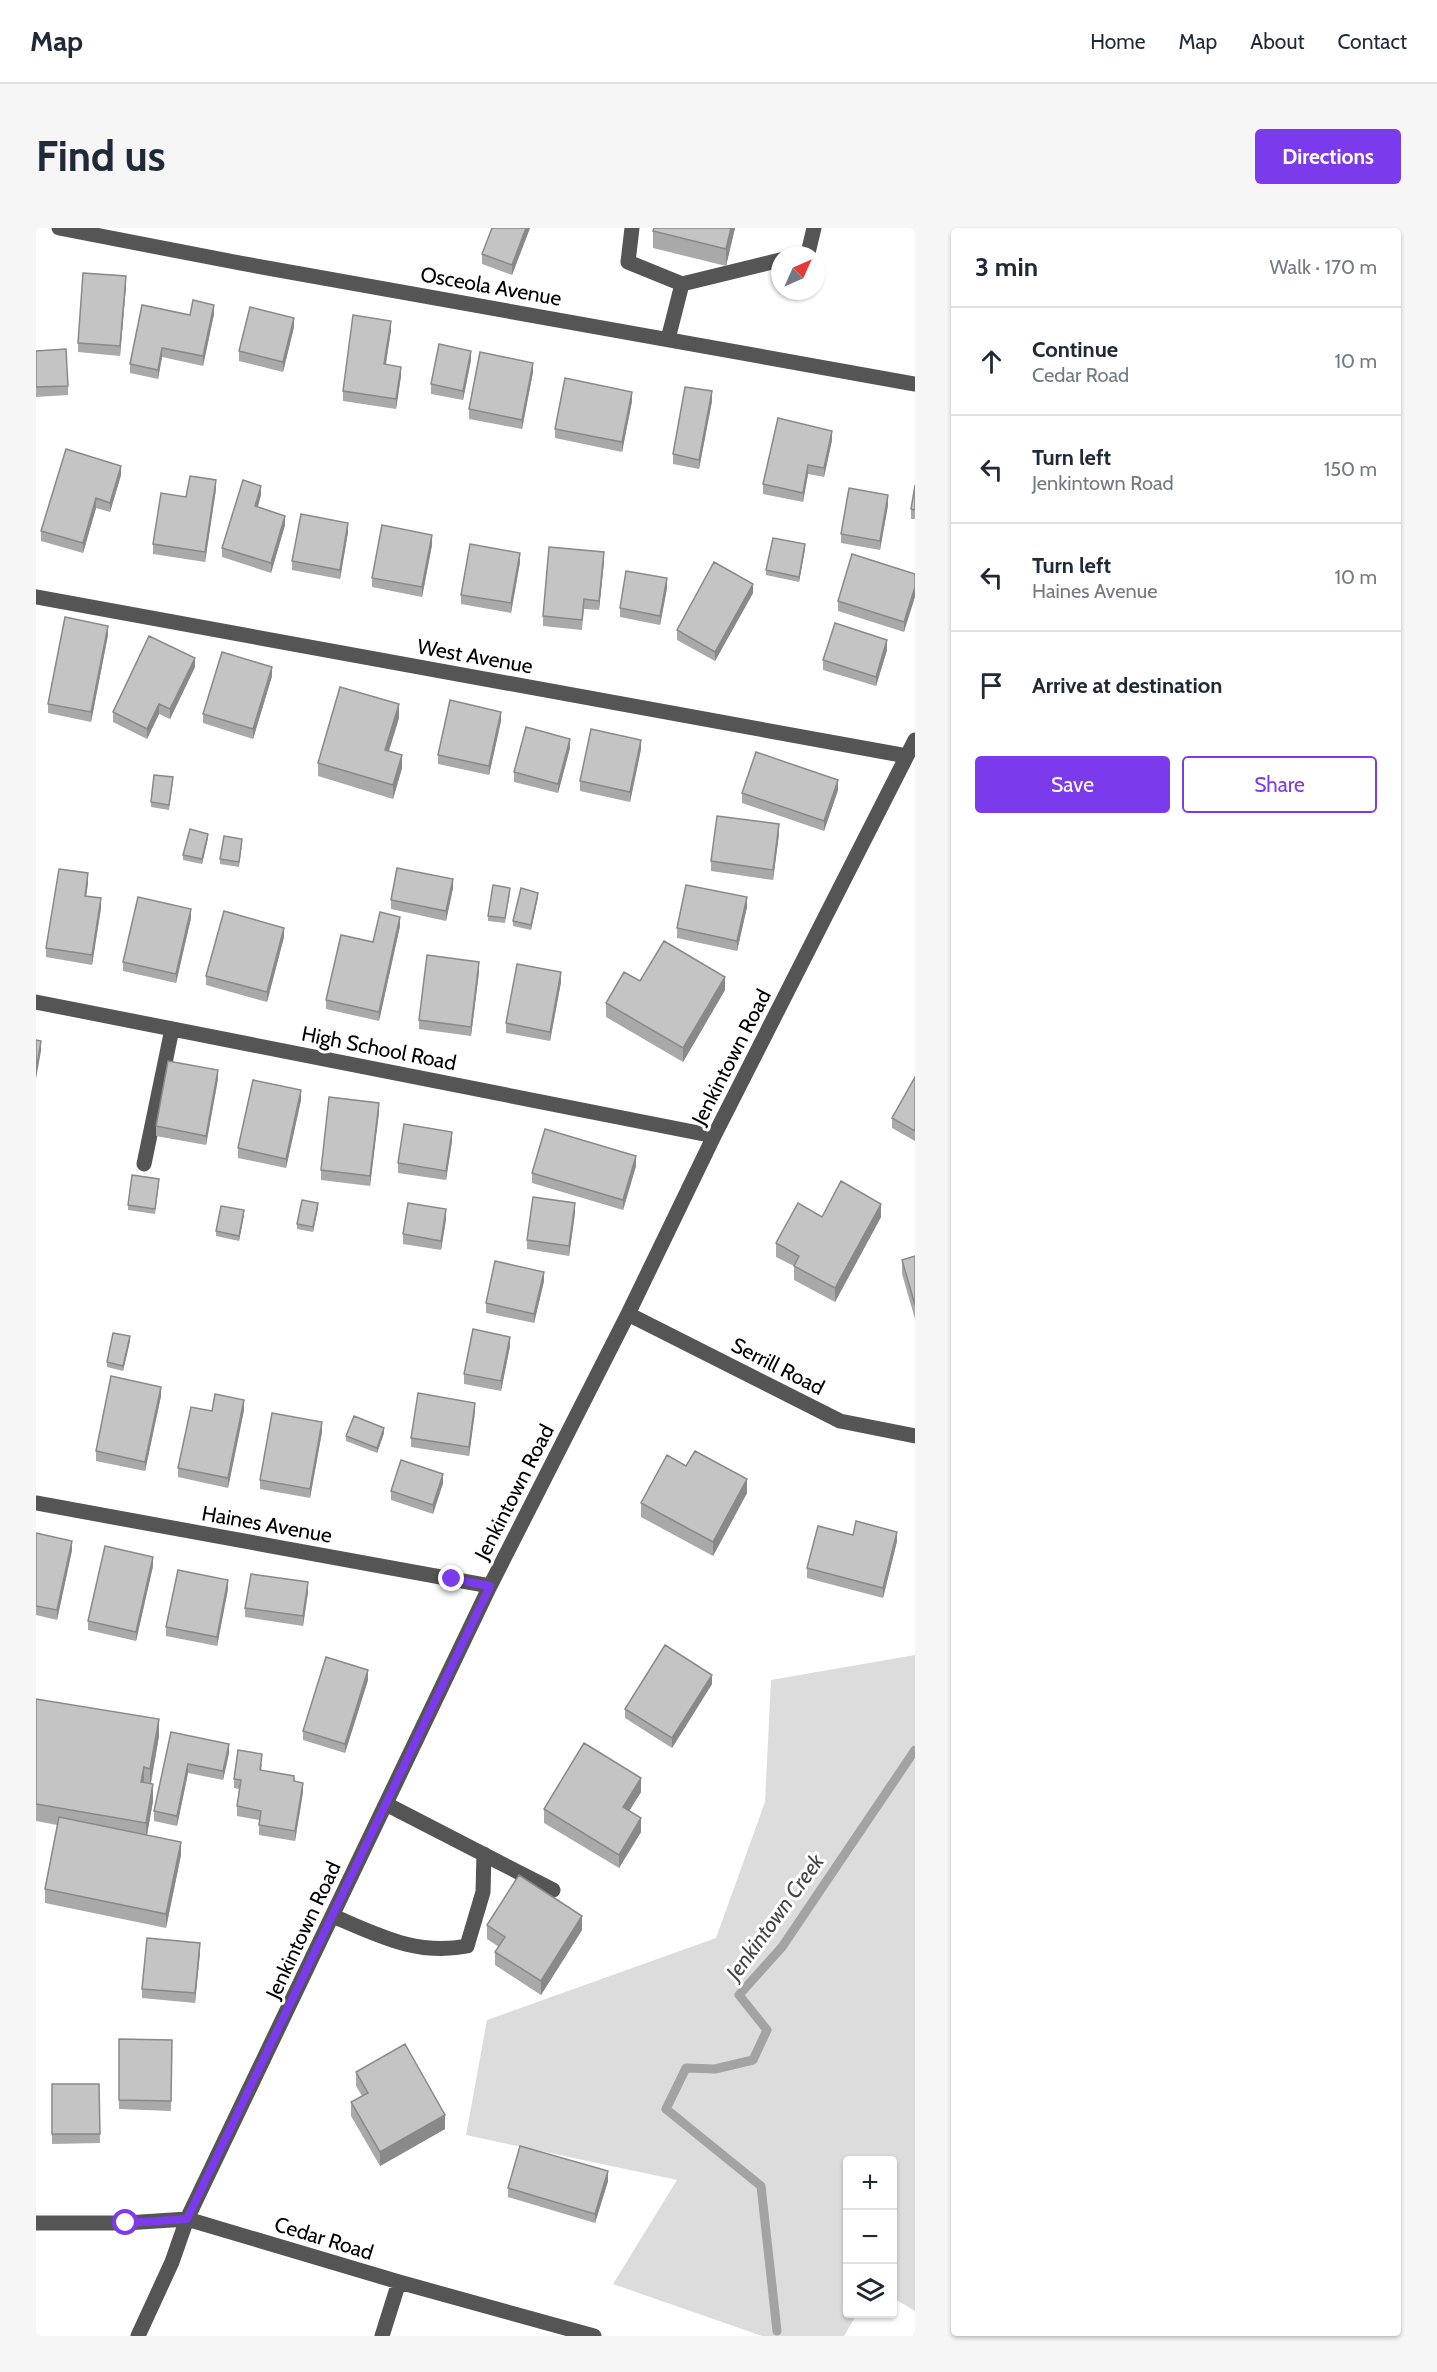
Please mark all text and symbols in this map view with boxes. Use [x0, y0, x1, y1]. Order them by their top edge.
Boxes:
text: Map [30, 24, 83, 58]
text: Home [1090, 29, 1146, 54]
text: Map [1179, 29, 1217, 54]
text: About [1250, 29, 1304, 54]
text: Contact [1337, 29, 1407, 54]
button: Directions [1255, 129, 1401, 184]
text: Find us [36, 130, 165, 182]
north arrow [771, 246, 825, 300]
text: 3 min [975, 251, 1038, 283]
text: Walk · 170 m [1269, 255, 1377, 279]
street label: Osceola Avenue [419, 261, 564, 311]
text: Continue [1032, 336, 1118, 363]
icon: ahead [975, 345, 1008, 378]
text: 10 m [1334, 349, 1377, 373]
text: Cedar Road [1032, 363, 1129, 387]
text: Turn left [1032, 444, 1111, 471]
icon: left [975, 453, 1008, 486]
text: 150 m [1324, 457, 1377, 481]
text: Jenkintown Road [1032, 471, 1174, 495]
text: Turn left [1032, 552, 1111, 579]
icon: left [975, 561, 1008, 594]
text: 10 m [1334, 565, 1377, 589]
text: Haines Avenue [1032, 579, 1157, 603]
street label: West Avenue [415, 634, 535, 679]
icon: arrive [975, 669, 1008, 702]
text: Arrive at destination [1032, 672, 1222, 699]
button: Save [975, 756, 1170, 813]
button: Share [1182, 756, 1377, 813]
street label: Jenkintown Road [686, 985, 776, 1130]
street label: High School Road [299, 1021, 459, 1075]
street label: Serrill Road [727, 1332, 829, 1400]
street label: Jenkintown Road [469, 1420, 559, 1565]
street label: Haines Avenue [200, 1500, 334, 1548]
route end [438, 1565, 464, 1591]
water label: Jenkintown Creek [719, 1848, 830, 1987]
street label: Jenkintown Road [260, 1857, 346, 2004]
map controls [843, 2156, 897, 2318]
button: + [843, 2156, 897, 2210]
route start [112, 2209, 138, 2235]
button: − [843, 2210, 897, 2264]
street label: Cedar Road [272, 2211, 376, 2265]
button: layers [843, 2264, 897, 2318]

